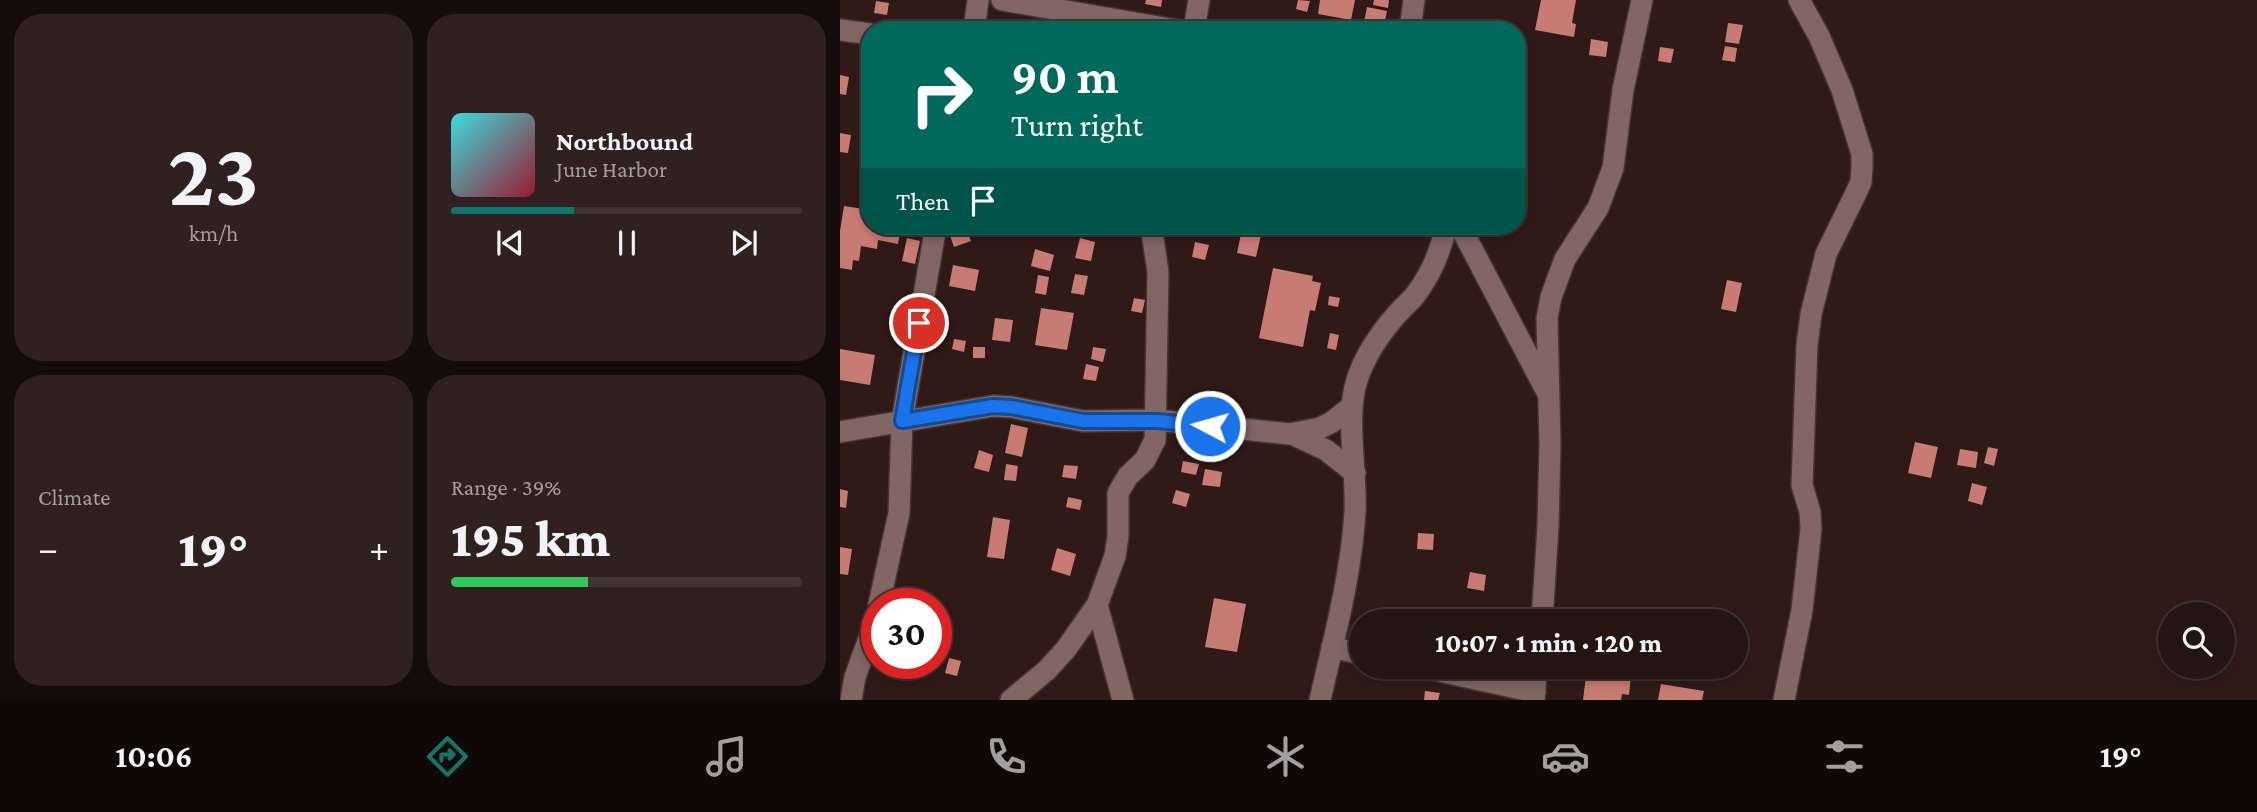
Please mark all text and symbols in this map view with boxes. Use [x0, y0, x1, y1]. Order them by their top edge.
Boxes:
icon: right [896, 49, 987, 140]
text: 90 m [1011, 49, 1118, 104]
text: Turn right [1011, 107, 1143, 143]
text: 23 [168, 123, 259, 225]
text: Northbound [556, 127, 693, 156]
text: June Harbor [556, 156, 667, 182]
icon: arrive [964, 182, 1002, 220]
text: Then [896, 187, 950, 216]
text: km/h [189, 220, 238, 246]
icon: previous [491, 224, 529, 262]
icon: pause [608, 224, 646, 262]
icon: next [725, 224, 763, 262]
pin [889, 293, 949, 353]
icon: arrive [900, 304, 938, 342]
position arrow [1173, 389, 1247, 463]
text: Range · 39% [451, 474, 561, 500]
text: Climate [38, 484, 110, 510]
text: 195 km [451, 509, 610, 567]
text: 19° [178, 519, 249, 577]
text: − [38, 527, 58, 569]
text: + [369, 527, 389, 569]
speed limit sign: 30 [861, 588, 952, 679]
map controls [2158, 602, 2235, 679]
button: search [2158, 602, 2235, 679]
text: 10:07 · 1 min · 120 m [1435, 629, 1662, 658]
icon: directions [423, 732, 472, 781]
icon: music [702, 732, 751, 781]
icon: phone [982, 732, 1031, 781]
icon: climate [1261, 732, 1310, 781]
icon: car [1541, 732, 1590, 781]
icon: filters [1820, 732, 1869, 781]
text: 10:06 [115, 738, 192, 774]
text: 19° [2100, 738, 2142, 774]

